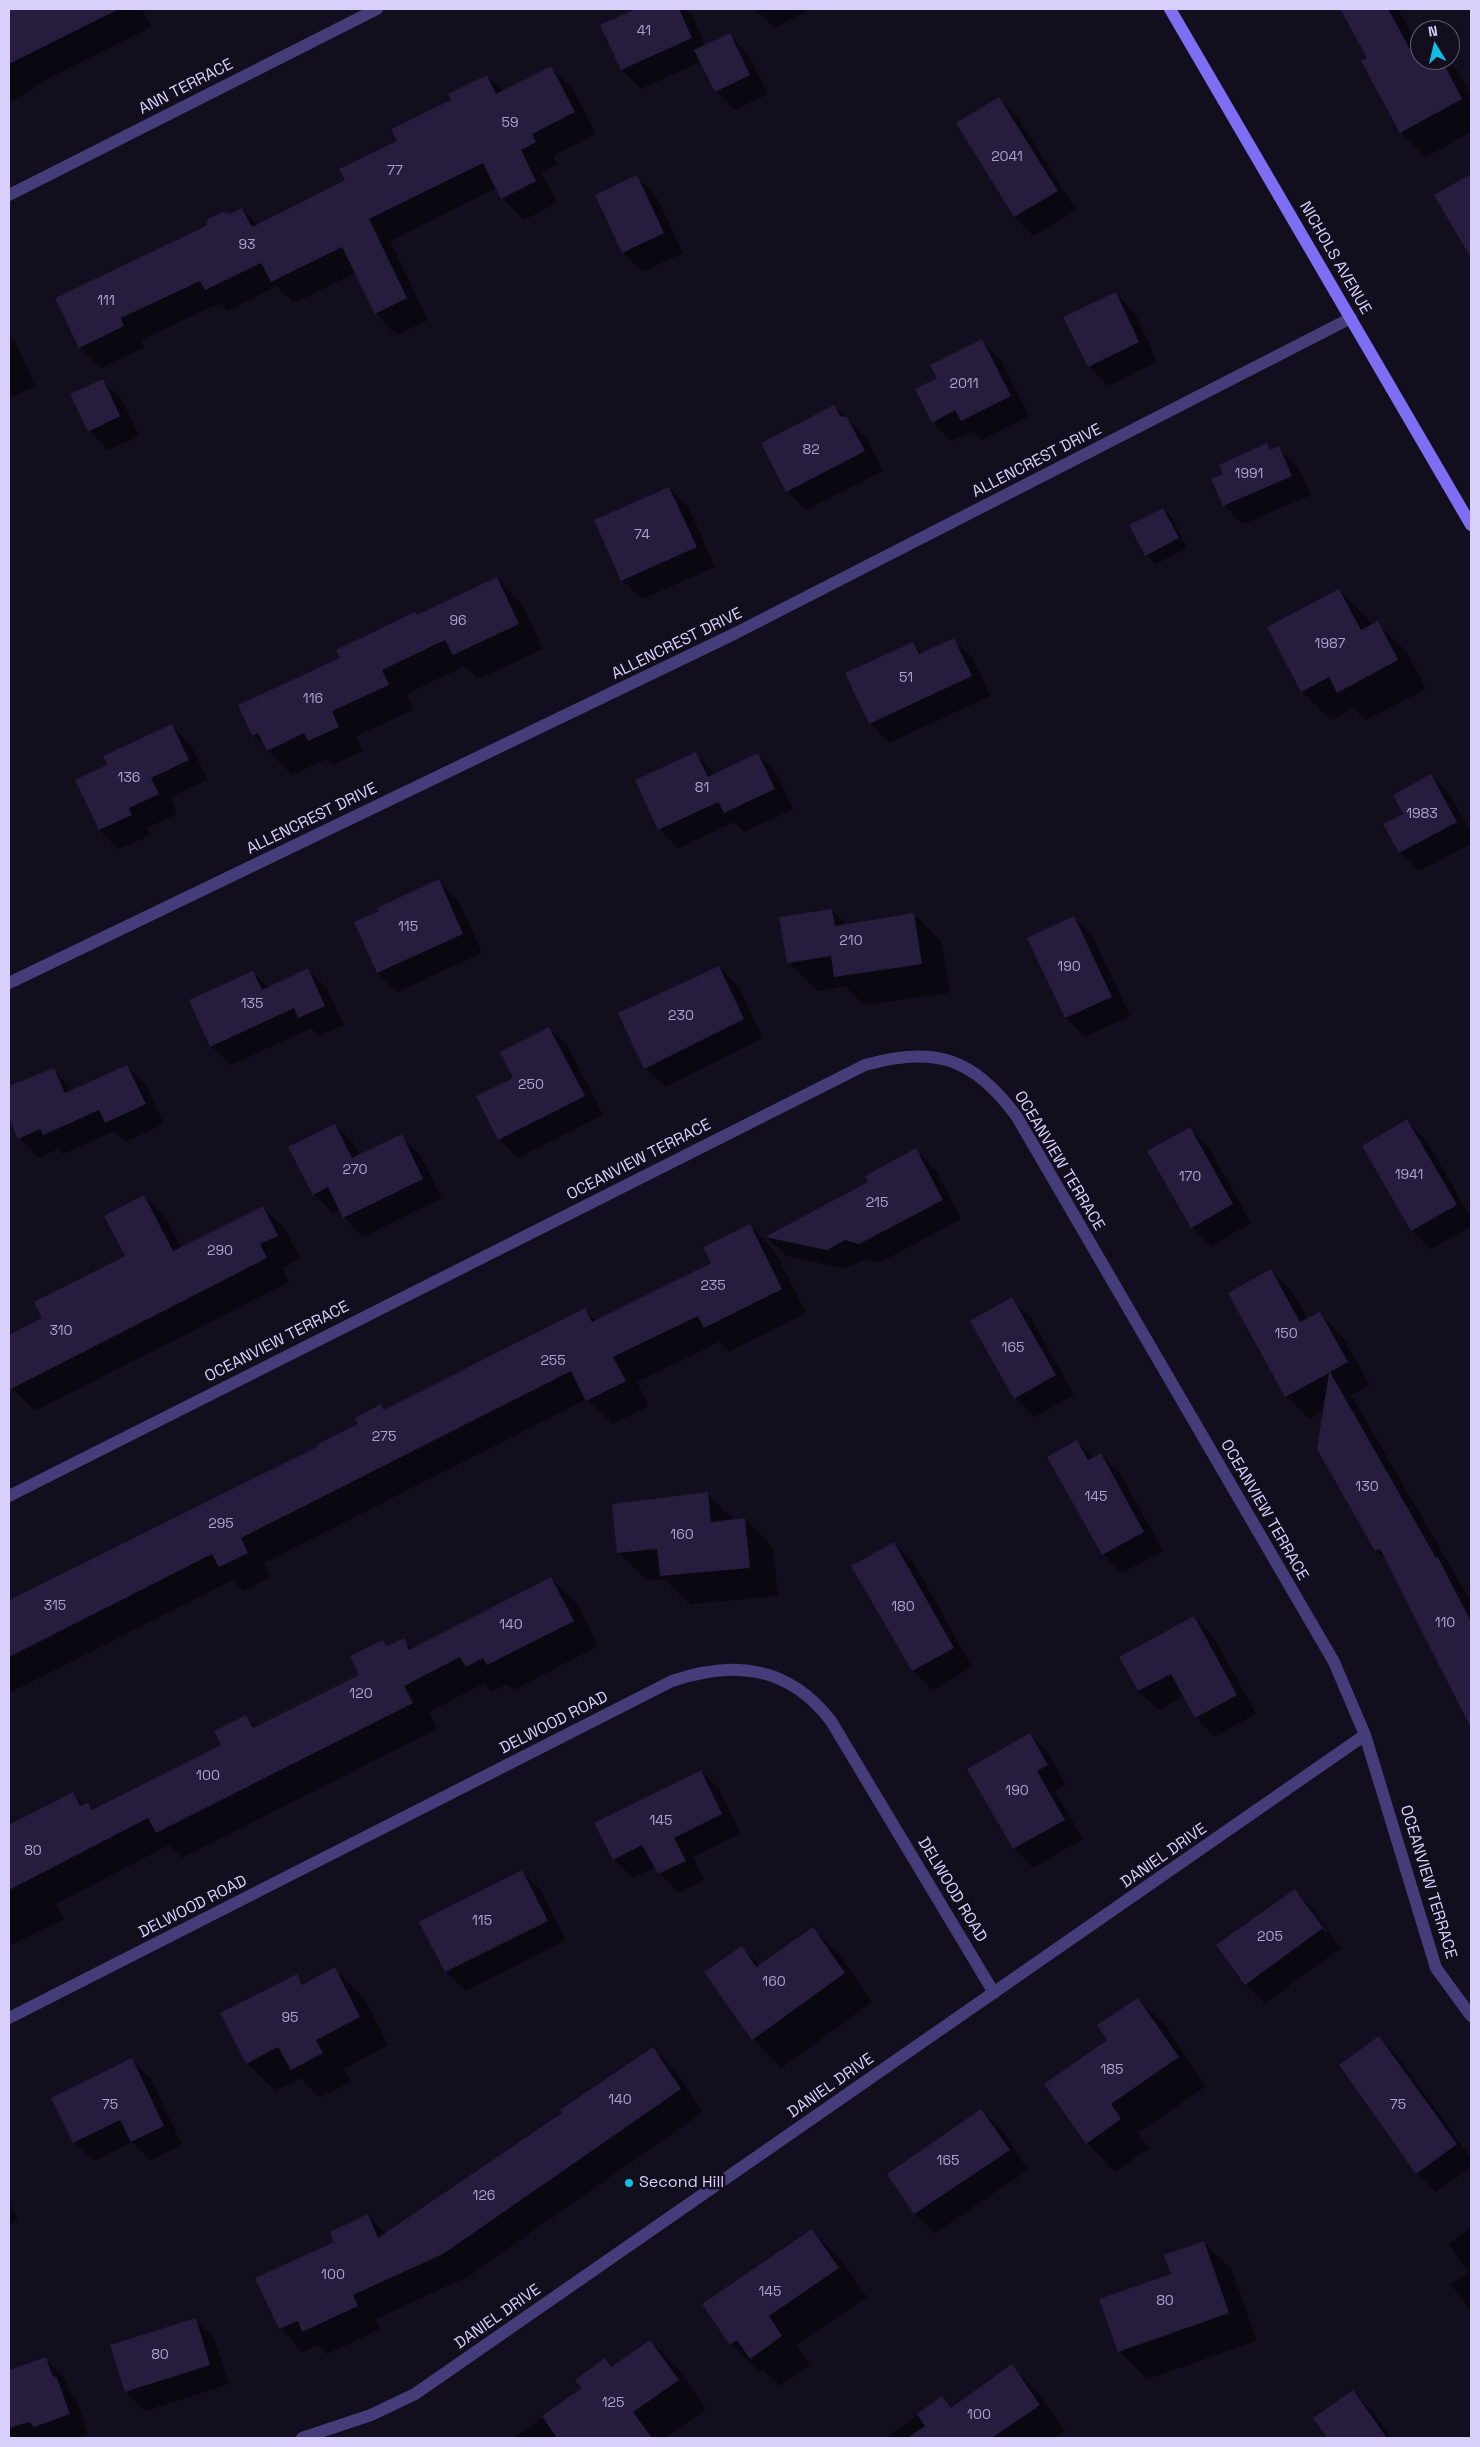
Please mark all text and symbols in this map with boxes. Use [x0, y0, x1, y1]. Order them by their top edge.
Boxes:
north arrow [1410, 20, 1460, 70]
text: N [1427, 22, 1439, 41]
house number: 41 [637, 23, 651, 39]
street label: ANN TERRACE [136, 55, 236, 119]
house number: 59 [502, 115, 518, 131]
house number: 2041 [991, 149, 1023, 165]
house number: 77 [387, 163, 403, 179]
street label: NICHOLS AVENUE [1295, 198, 1375, 318]
house number: 93 [238, 237, 256, 253]
house number: 111 [97, 293, 115, 309]
house number: 2011 [949, 376, 979, 392]
street label: ALLENCREST DRIVE [969, 420, 1105, 502]
house number: 82 [802, 442, 820, 458]
house number: 1991 [1235, 466, 1263, 482]
house number: 74 [634, 527, 650, 543]
street label: ALLENCREST DRIVE [609, 604, 745, 684]
house number: 96 [449, 613, 467, 629]
house number: 1987 [1315, 636, 1345, 652]
house number: 51 [899, 670, 913, 686]
house number: 116 [303, 691, 323, 707]
house number: 136 [118, 770, 140, 786]
street label: ALLENCREST DRIVE [244, 779, 380, 859]
house number: 81 [695, 780, 709, 796]
house number: 1983 [1406, 806, 1438, 822]
house number: 115 [398, 919, 418, 935]
house number: 210 [839, 933, 863, 949]
house number: 190 [1057, 959, 1081, 975]
house number: 135 [241, 996, 263, 1012]
house number: 230 [668, 1008, 694, 1024]
house number: 250 [518, 1077, 544, 1093]
street label: OCEANVIEW TERRACE [1010, 1088, 1108, 1234]
street label: OCEANVIEW TERRACE [564, 1115, 714, 1205]
house number: 270 [342, 1162, 368, 1178]
house number: 1941 [1395, 1167, 1423, 1183]
house number: 170 [1179, 1169, 1201, 1185]
house number: 215 [866, 1195, 888, 1211]
house number: 290 [207, 1243, 233, 1259]
house number: 235 [700, 1278, 726, 1294]
street label: OCEANVIEW TERRACE [202, 1297, 352, 1387]
house number: 310 [49, 1323, 73, 1339]
house number: 150 [1274, 1326, 1298, 1342]
house number: 165 [1002, 1340, 1024, 1356]
house number: 255 [540, 1353, 566, 1369]
house number: 275 [372, 1429, 396, 1445]
street label: OCEANVIEW TERRACE [1216, 1436, 1312, 1584]
house number: 130 [1355, 1479, 1379, 1495]
house number: 145 [1085, 1489, 1107, 1505]
house number: 295 [208, 1516, 234, 1532]
house number: 160 [670, 1527, 694, 1543]
house number: 315 [44, 1598, 66, 1614]
house number: 180 [891, 1599, 915, 1615]
house number: 110 [1435, 1615, 1455, 1631]
house number: 140 [499, 1617, 523, 1633]
house number: 120 [349, 1686, 373, 1702]
street label: DELWOOD ROAD [497, 1688, 611, 1758]
house number: 100 [196, 1768, 220, 1784]
house number: 190 [1005, 1783, 1029, 1799]
street label: OCEANVIEW TERRACE [1396, 1803, 1460, 1961]
house number: 145 [650, 1813, 672, 1829]
street label: DANIEL DRIVE [1117, 1819, 1211, 1893]
street label: DELWOOD ROAD [913, 1834, 991, 1946]
house number: 80 [24, 1843, 42, 1859]
street label: DELWOOD ROAD [136, 1872, 250, 1942]
house number: 115 [472, 1913, 492, 1929]
house number: 205 [1257, 1929, 1283, 1945]
house number: 160 [762, 1974, 786, 1990]
house number: 95 [282, 2010, 298, 2026]
street label: DANIEL DRIVE [784, 2049, 878, 2123]
house number: 185 [1101, 2062, 1123, 2078]
house number: 140 [608, 2092, 632, 2108]
house number: 75 [102, 2097, 118, 2113]
house number: 75 [1390, 2097, 1406, 2113]
house number: 165 [937, 2153, 959, 2169]
place label: Second Hill [639, 2173, 724, 2193]
marker: Second Hill [623, 2177, 635, 2189]
house number: 126 [473, 2188, 495, 2204]
house number: 100 [321, 2267, 345, 2283]
street label: DANIEL DRIVE [451, 2280, 545, 2354]
house number: 145 [759, 2284, 781, 2300]
house number: 80 [1156, 2293, 1174, 2309]
house number: 80 [151, 2347, 169, 2363]
house number: 125 [602, 2395, 624, 2411]
house number: 100 [967, 2407, 991, 2423]

